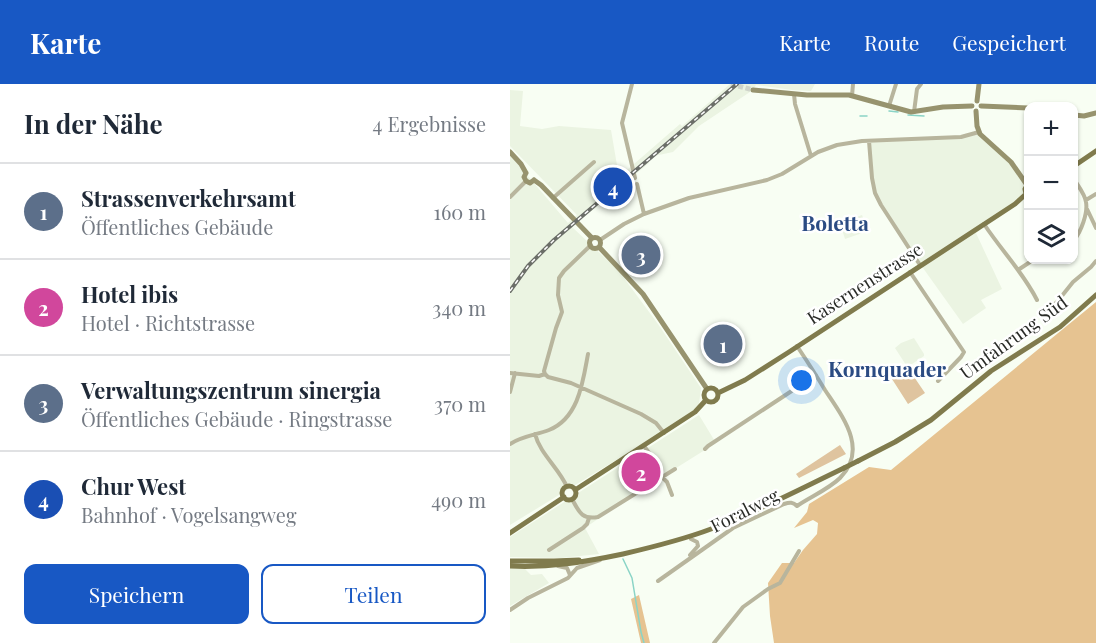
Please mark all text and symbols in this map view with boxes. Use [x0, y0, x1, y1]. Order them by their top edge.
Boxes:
text: Karte [30, 24, 101, 61]
text: Karte [779, 28, 831, 56]
text: Route [864, 28, 919, 56]
text: Gespeichert [952, 28, 1066, 56]
map controls [1024, 102, 1078, 264]
button: + [1024, 102, 1078, 156]
text: In der Nähe [24, 106, 163, 141]
text: 4 Ergebnisse [373, 110, 486, 137]
button: − [1024, 156, 1078, 210]
pin: 4 [594, 164, 632, 210]
text: Strassenverkehrsamt [81, 183, 296, 213]
text: 1 [40, 198, 47, 225]
text: 160 m [434, 198, 486, 225]
district label: Boletta [801, 208, 869, 236]
button: layers [1024, 210, 1078, 264]
text: Öffentliches Gebäude [81, 213, 273, 240]
pin: 3 [622, 232, 660, 278]
street label: Kasernenstrasse [802, 237, 927, 329]
text: Hotel ibis [81, 279, 178, 309]
street label: Umfahrung Süd [955, 290, 1072, 384]
text: 2 [38, 294, 49, 321]
text: 340 m [432, 294, 486, 321]
text: Hotel · Richtstrasse [81, 309, 255, 336]
pin: 1 [704, 322, 742, 366]
district label: Kornquader [828, 354, 946, 382]
your location [787, 366, 816, 395]
text: Verwaltungszentrum sinergia [81, 375, 381, 405]
text: 3 [39, 390, 48, 417]
text: 370 m [434, 390, 486, 417]
text: Öffentliches Gebäude · Ringstrasse [81, 405, 392, 432]
pin: 2 [622, 450, 660, 494]
text: Chur West [81, 471, 186, 501]
street label: Foralweg [706, 482, 783, 538]
text: 4 [38, 486, 49, 513]
text: 490 m [431, 486, 486, 513]
text: Bahnhof · Vogelsangweg [81, 501, 297, 528]
button: Speichern [24, 564, 249, 624]
button: Teilen [261, 564, 486, 624]

